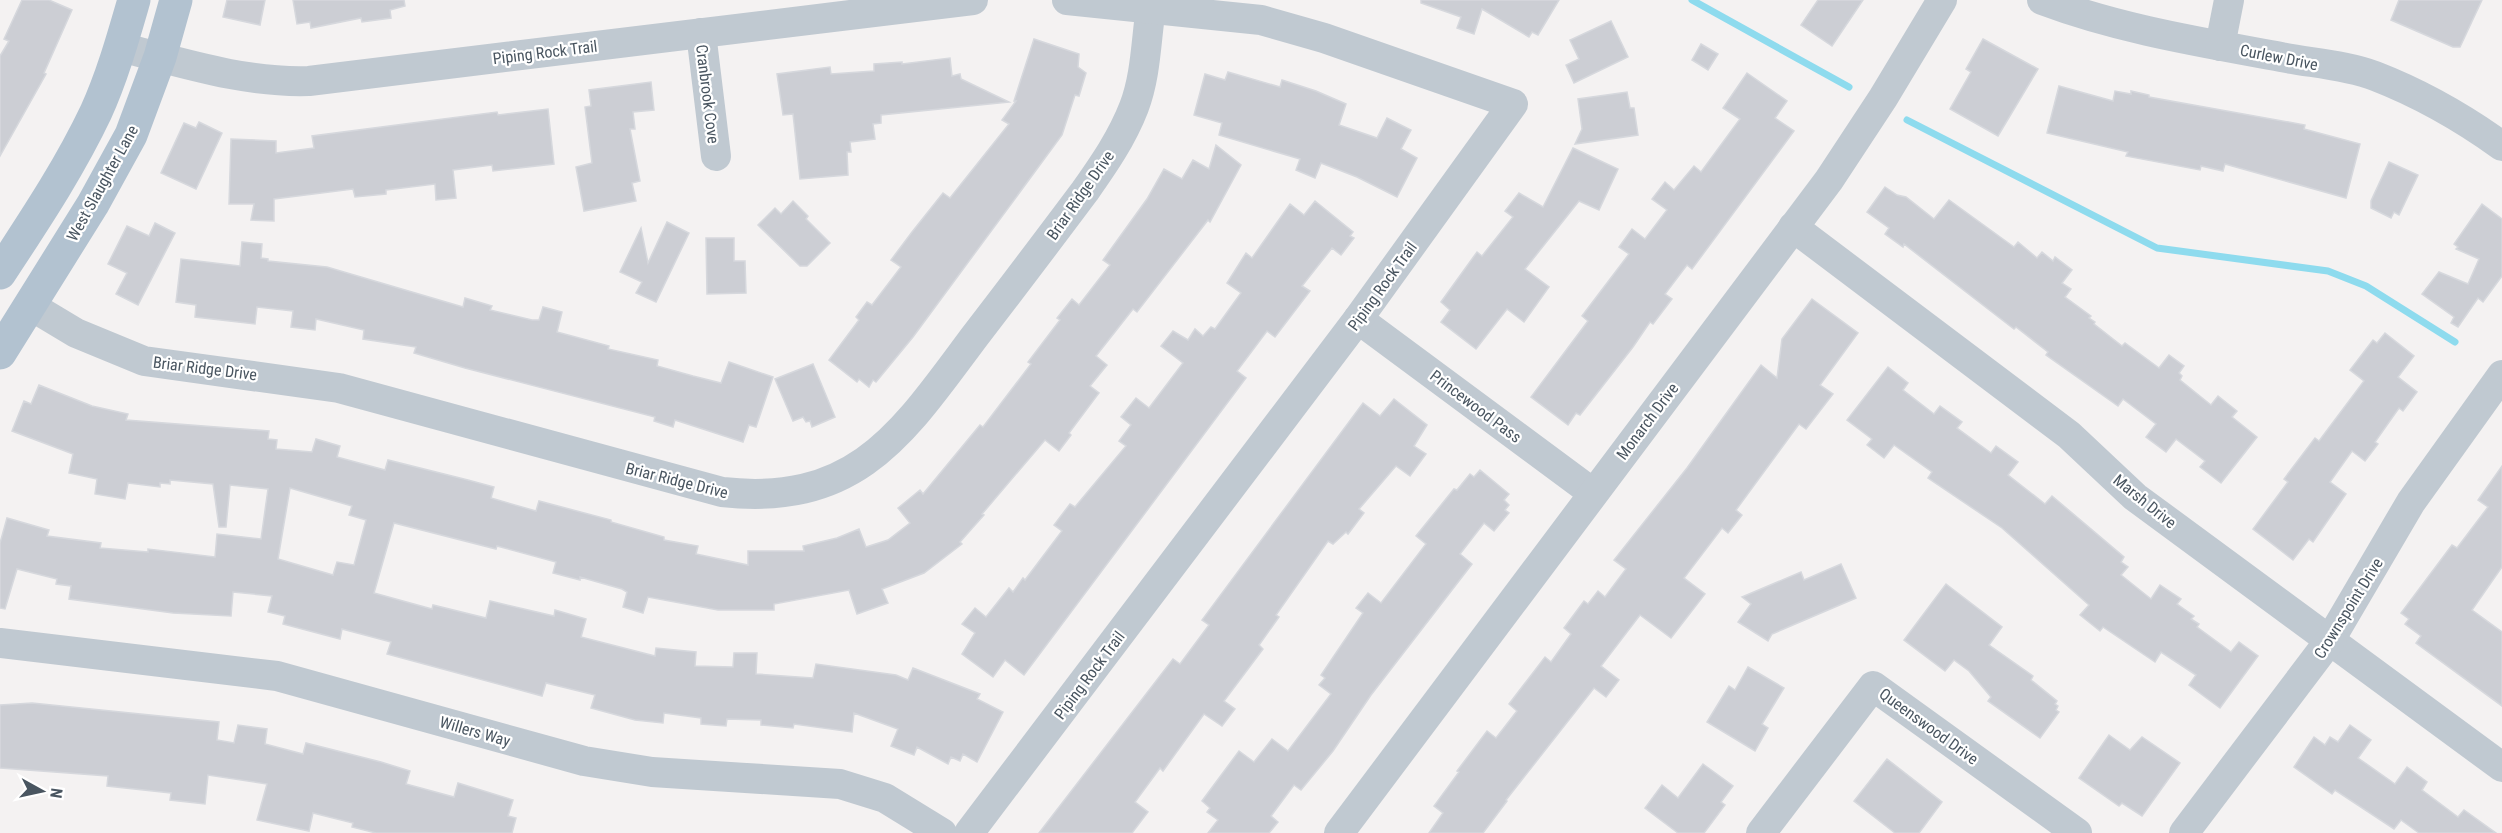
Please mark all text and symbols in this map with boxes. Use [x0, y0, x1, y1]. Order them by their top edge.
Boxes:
street label: Piping Rock Trail [492, 37, 598, 68]
street label: Curlew Drive [2238, 41, 2319, 74]
street label: Cranbrook Cove [692, 43, 723, 145]
street label: West Slaughter Lane [63, 122, 142, 244]
street label: Briar Ridge Drive [1043, 147, 1118, 244]
street label: Piping Rock Trail [1344, 238, 1421, 334]
street label: Briar Ridge Drive [152, 353, 258, 384]
street label: Princewood Pass [1426, 366, 1525, 447]
street label: Monarch Drive [1612, 379, 1682, 463]
street label: Briar Ridge Drive [624, 459, 730, 502]
street label: Marsh Drive [2109, 470, 2180, 532]
street label: Crownspoint Drive [2310, 554, 2387, 662]
street label: Piping Rock Trail [1050, 628, 1129, 723]
street label: Queenswood Drive [1876, 684, 1982, 769]
street label: Willers Way [437, 712, 513, 751]
north arrow [12, 761, 72, 821]
text: N [46, 787, 66, 799]

